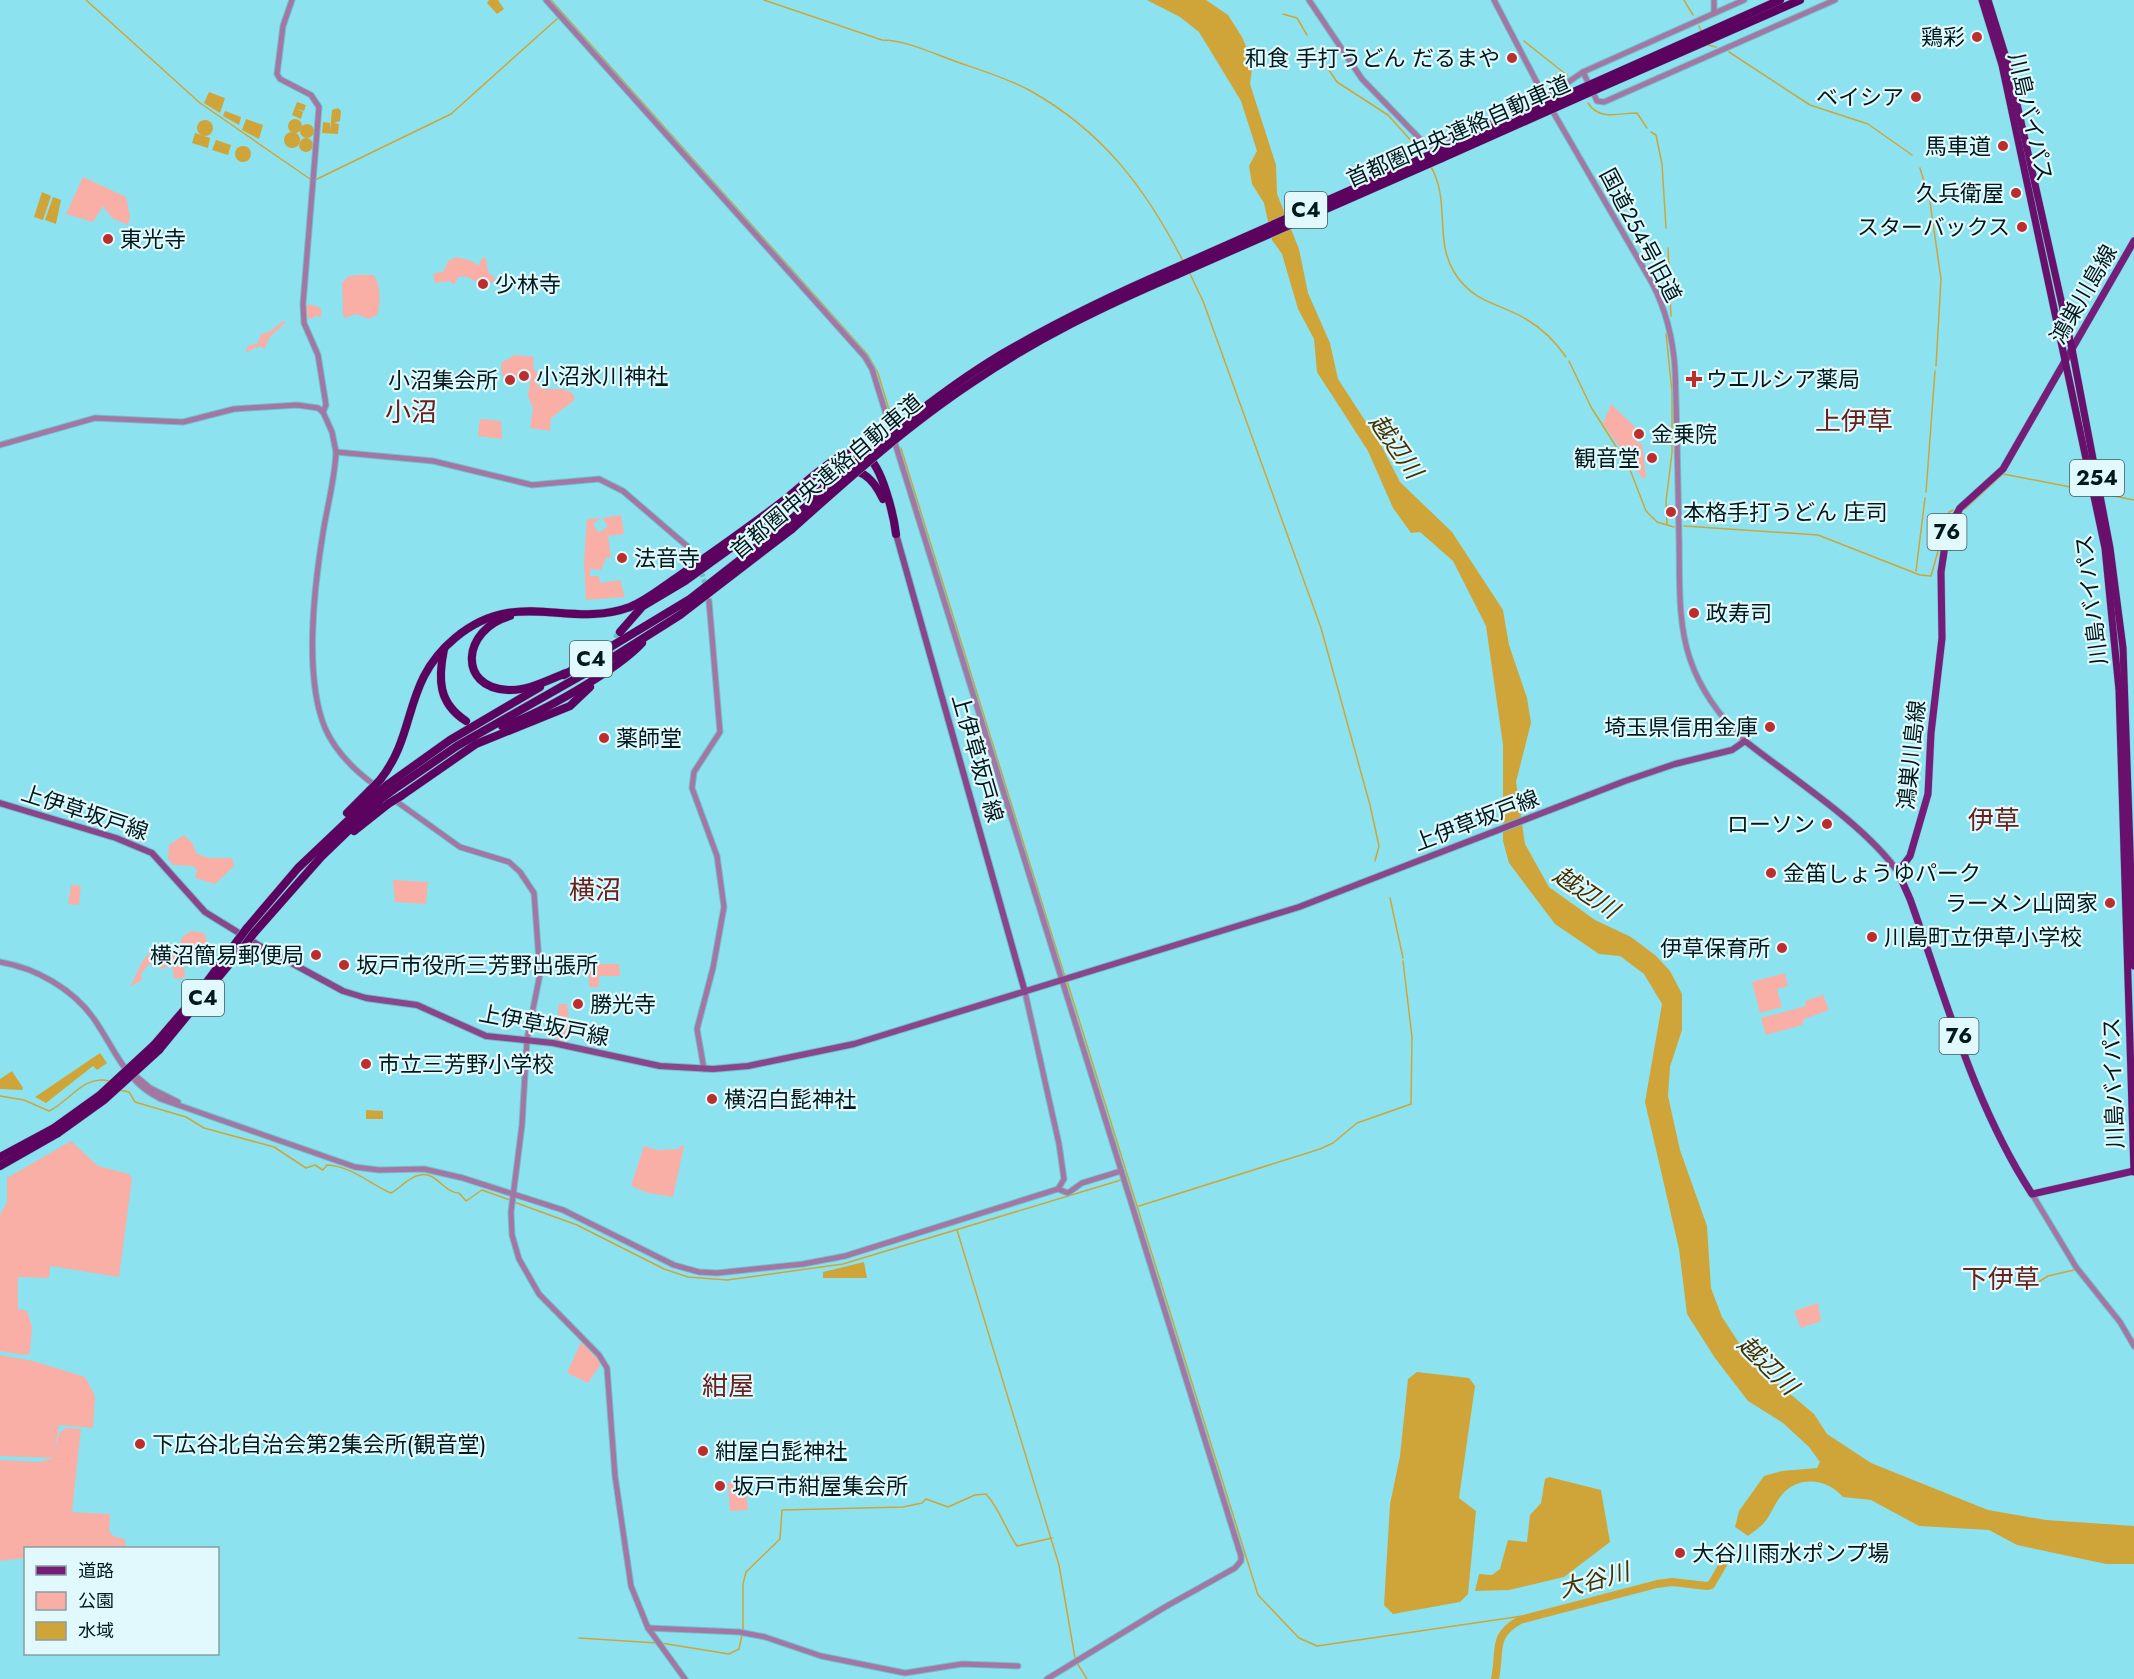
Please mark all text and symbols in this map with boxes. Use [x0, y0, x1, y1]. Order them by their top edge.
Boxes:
place label: 鶏彩 [1921, 21, 1965, 53]
marker: 鶏彩 [1970, 30, 1984, 44]
place label: 和食 手打うどん だるまや [1245, 42, 1500, 74]
street label: 川島バイパス [2001, 49, 2061, 185]
marker: 和食 手打うどん だるまや [1505, 51, 1519, 65]
street label: 首都圏中央連絡自動車道 [1341, 67, 1575, 195]
place label: ベイシア [1816, 81, 1904, 113]
marker: ベイシア [1909, 90, 1923, 104]
place label: 馬車道 [1925, 130, 1991, 162]
marker: 馬車道 [1996, 139, 2010, 153]
street label: 国道254号旧道 [1592, 162, 1690, 308]
place label: 久兵衛屋 [1916, 177, 2004, 209]
marker: 久兵衛屋 [2009, 186, 2023, 200]
road number: C4 [1285, 192, 1327, 228]
place label: スターバックス [1857, 211, 2010, 243]
marker: スターバックス [2015, 220, 2029, 234]
place label: 東光寺 [120, 223, 186, 255]
marker: 東光寺 [101, 232, 115, 246]
street label: 鴻巣川島線 [2042, 238, 2124, 350]
place label: 少林寺 [495, 268, 561, 300]
marker: 少林寺 [476, 277, 490, 291]
place label: 小沼氷川神社 [536, 360, 668, 392]
place label: ウエルシア薬局 [1706, 363, 1860, 395]
place label: 小沼集会所 [388, 364, 498, 396]
marker: 小沼氷川神社 [517, 369, 531, 383]
marker: ウエルシア薬局 [1687, 372, 1701, 386]
marker: 小沼集会所 [503, 373, 517, 387]
street label: 首都圏中央連絡自動車道 [723, 386, 929, 566]
district label: 小沼 [385, 393, 437, 431]
district label: 上伊草 [1815, 402, 1893, 440]
water label: 越辺川 [1361, 406, 1433, 488]
place label: 金乗院 [1651, 418, 1717, 450]
marker: 金乗院 [1632, 427, 1646, 441]
place label: 観音堂 [1574, 442, 1640, 474]
marker: 観音堂 [1645, 451, 1659, 465]
road number: 254 [2070, 460, 2124, 496]
place label: 本格手打うどん 庄司 [1683, 496, 1888, 528]
marker: 本格手打うどん 庄司 [1664, 505, 1678, 519]
road number: 76 [1928, 514, 1966, 550]
street label: 川島バイパス [2067, 533, 2115, 667]
place label: 法音寺 [634, 542, 700, 574]
marker: 法音寺 [615, 551, 629, 565]
place label: 政寿司 [1706, 597, 1772, 629]
marker: 政寿司 [1687, 606, 1701, 620]
road number: C4 [570, 641, 612, 677]
street label: 上伊草坂戸線 [944, 690, 1012, 826]
street label: 鴻巣川島線 [1889, 699, 1933, 811]
place label: 埼玉県信用金庫 [1604, 711, 1758, 743]
marker: 埼玉県信用金庫 [1763, 720, 1777, 734]
place label: 薬師堂 [616, 722, 682, 754]
marker: 薬師堂 [597, 731, 611, 745]
street label: 上伊草坂戸線 [17, 776, 153, 848]
street label: 上伊草坂戸線 [1409, 781, 1543, 859]
district label: 伊草 [1968, 801, 2020, 839]
place label: ローソン [1727, 808, 1815, 840]
marker: ローソン [1820, 817, 1834, 831]
water label: 越辺川 [1546, 857, 1628, 928]
place label: 金笛しょうゆパーク [1783, 857, 1981, 889]
marker: 金笛しょうゆパーク [1764, 866, 1778, 880]
district label: 横沼 [569, 871, 621, 909]
place label: ラーメン山岡家 [1945, 887, 2098, 919]
marker: ラーメン山岡家 [2103, 896, 2117, 910]
place label: 川島町立伊草小学校 [1884, 921, 2082, 953]
marker: 川島町立伊草小学校 [1865, 930, 1879, 944]
place label: 伊草保育所 [1660, 932, 1770, 964]
place label: 横沼簡易郵便局 [150, 939, 304, 971]
marker: 伊草保育所 [1775, 941, 1789, 955]
marker: 横沼簡易郵便局 [309, 948, 323, 962]
place label: 坂戸市役所三芳野出張所 [356, 949, 598, 981]
marker: 坂戸市役所三芳野出張所 [337, 958, 351, 972]
road number: C4 [182, 980, 224, 1016]
place label: 勝光寺 [590, 988, 656, 1020]
street label: 上伊草坂戸線 [476, 997, 612, 1053]
marker: 勝光寺 [571, 997, 585, 1011]
street label: 川島バイパス [2095, 1017, 2131, 1149]
road number: 76 [1940, 1018, 1978, 1054]
place label: 市立三芳野小学校 [378, 1048, 554, 1080]
marker: 市立三芳野小学校 [359, 1057, 373, 1071]
place label: 横沼白髭神社 [724, 1083, 856, 1115]
marker: 横沼白髭神社 [705, 1092, 719, 1106]
district label: 下伊草 [1962, 1260, 2040, 1298]
water label: 越辺川 [1730, 1327, 1808, 1405]
district label: 紺屋 [702, 1367, 754, 1405]
place label: 下広谷北自治会第２集会所(観音堂) [152, 1428, 486, 1460]
place label: 紺屋白髭神社 [715, 1435, 847, 1467]
marker: 下広谷北自治会第２集会所(観音堂) [133, 1437, 147, 1451]
marker: 紺屋白髭神社 [696, 1444, 710, 1458]
place label: 坂戸市紺屋集会所 [732, 1470, 908, 1502]
marker: 坂戸市紺屋集会所 [713, 1479, 727, 1493]
place label: 大谷川雨水ポンプ場 [1692, 1537, 1889, 1569]
marker: 大谷川雨水ポンプ場 [1673, 1546, 1687, 1560]
legend [24, 1547, 219, 1655]
water label: 大谷川 [1555, 1553, 1636, 1606]
text: 道路 [78, 1558, 114, 1584]
text: 公園 [78, 1588, 114, 1614]
text: 水域 [78, 1618, 114, 1644]

